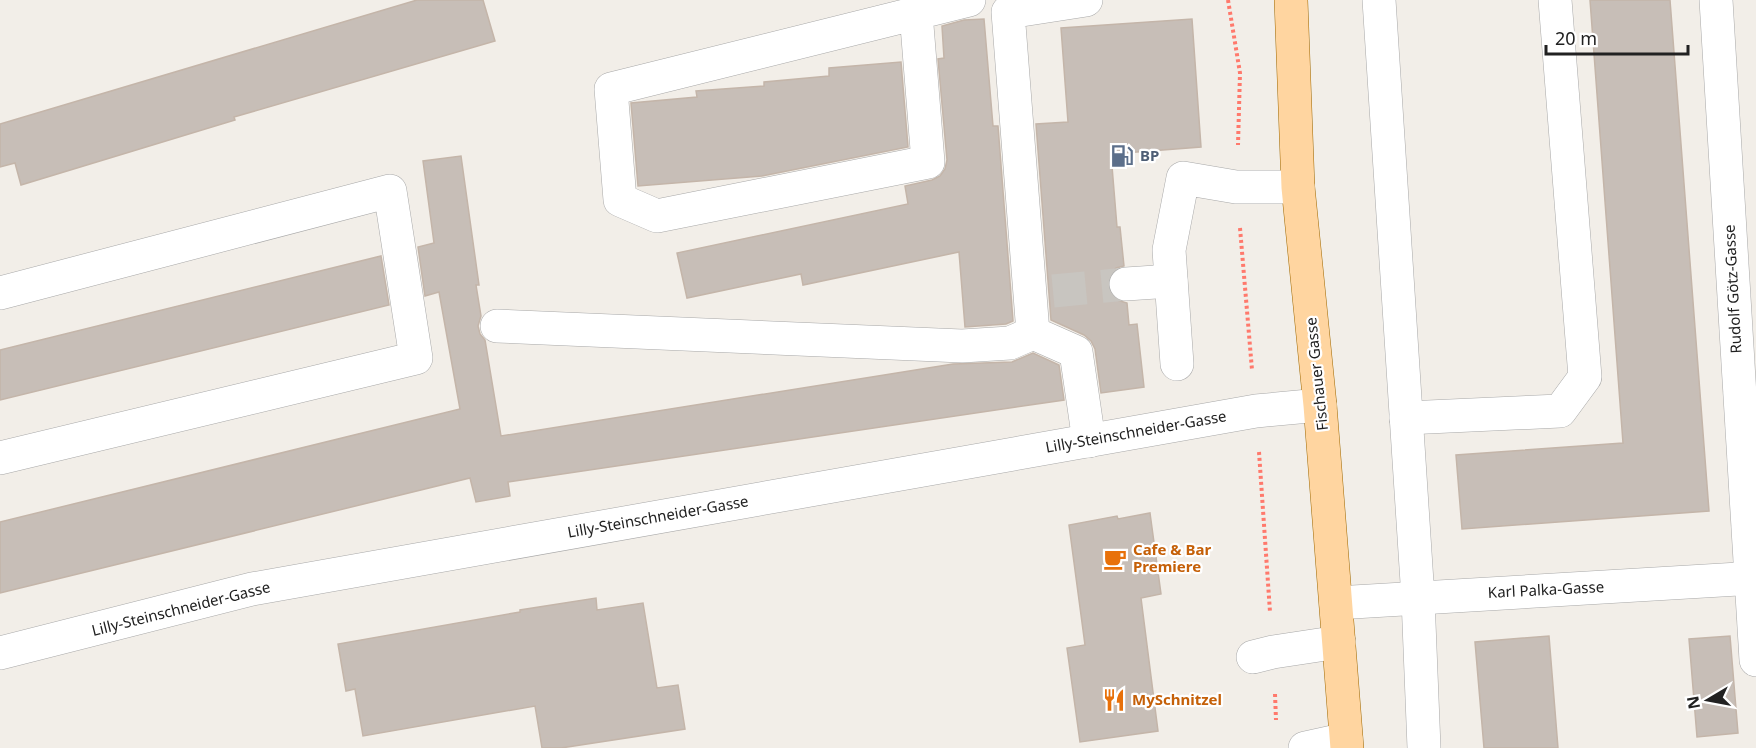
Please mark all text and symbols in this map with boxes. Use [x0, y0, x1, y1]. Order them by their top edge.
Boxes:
scale bar [1546, 18, 1688, 56]
text: 20 m [1555, 26, 1597, 50]
fuel station icon: BP [1109, 143, 1135, 169]
place label: BP [1140, 145, 1159, 165]
street label: Rudolf Götz-Gasse [1719, 224, 1745, 354]
street label: Fischauer Gasse [1300, 317, 1332, 432]
street label: Lilly-Steinschneider-Gasse [1044, 405, 1228, 457]
street label: Lilly-Steinschneider-Gasse [566, 490, 750, 542]
place label: Cafe & Bar Premiere [1133, 539, 1211, 576]
cafe icon: Cafe & Bar Premiere [1102, 546, 1128, 572]
street label: Lilly-Steinschneider-Gasse [89, 576, 272, 640]
street label: Karl Palka-Gasse [1487, 576, 1605, 602]
north arrow [1678, 670, 1738, 730]
restaurant icon: MySchnitzel [1101, 687, 1127, 713]
place label: MySchnitzel [1132, 689, 1222, 709]
text: N [1681, 694, 1705, 711]

